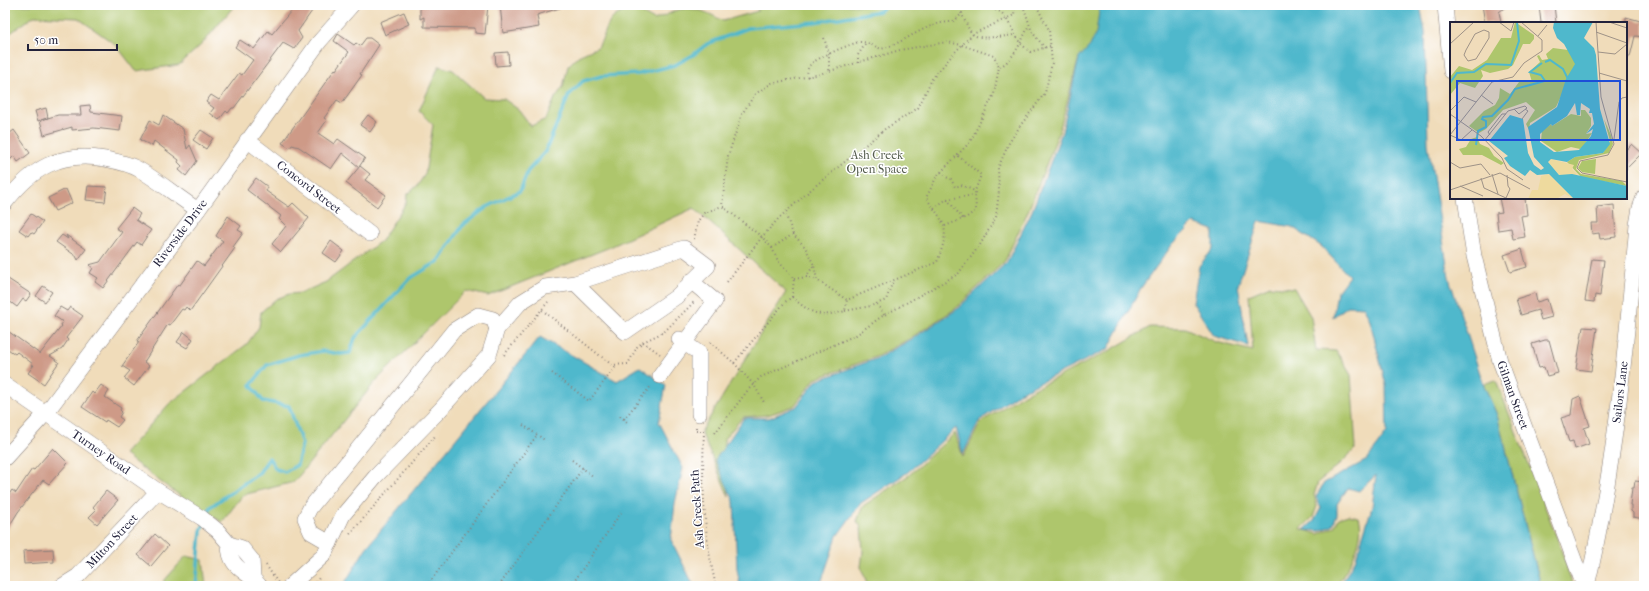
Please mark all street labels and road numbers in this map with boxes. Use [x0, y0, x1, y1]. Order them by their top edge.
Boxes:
street label: Concord Street [274, 157, 345, 217]
street label: Riverside Drive [150, 196, 210, 270]
street label: Gilman Street [1494, 359, 1532, 432]
street label: Sailors Lane [1609, 360, 1631, 424]
street label: Turney Road [69, 427, 133, 478]
street label: Ash Creek Path [687, 469, 707, 550]
street label: Milton Street [83, 510, 141, 571]

